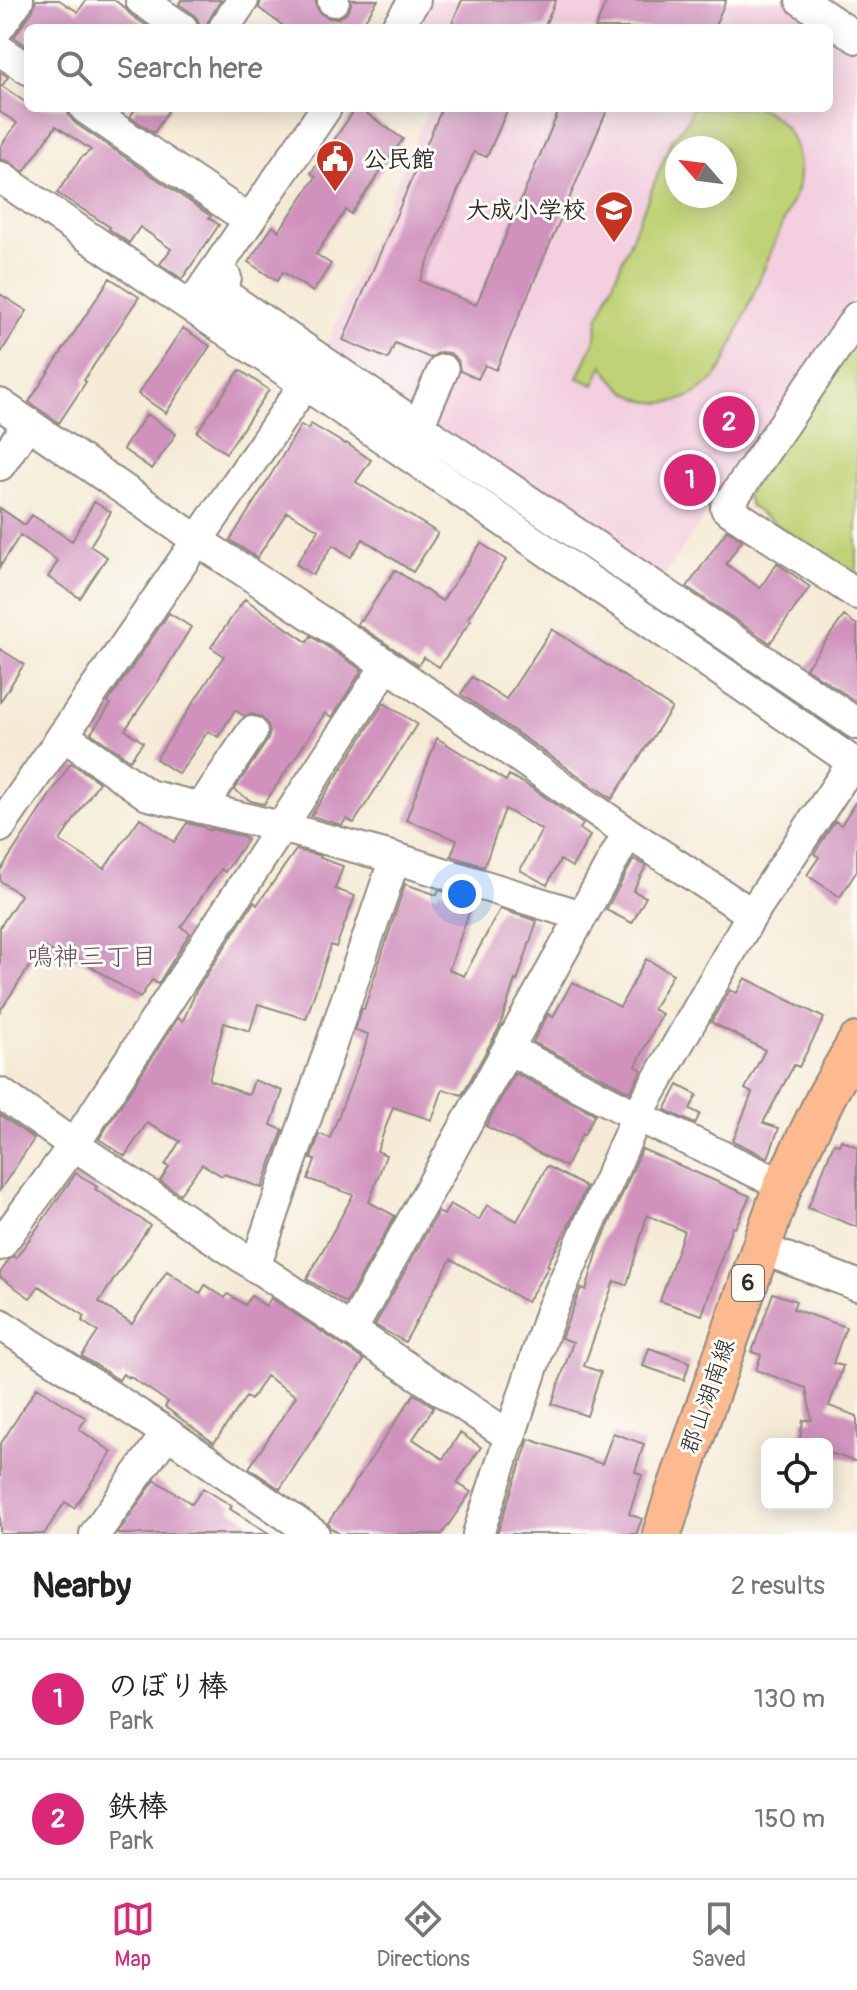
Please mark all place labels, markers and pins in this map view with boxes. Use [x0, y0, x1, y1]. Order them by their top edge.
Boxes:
public building icon: 公民館 [314, 138, 356, 193]
place label: 公民館 [363, 145, 435, 174]
school or university icon: 大成小学校 [593, 189, 635, 244]
place label: 大成小学校 [466, 196, 586, 225]
pin: 2 [703, 392, 755, 452]
pin: 1 [664, 450, 716, 510]

